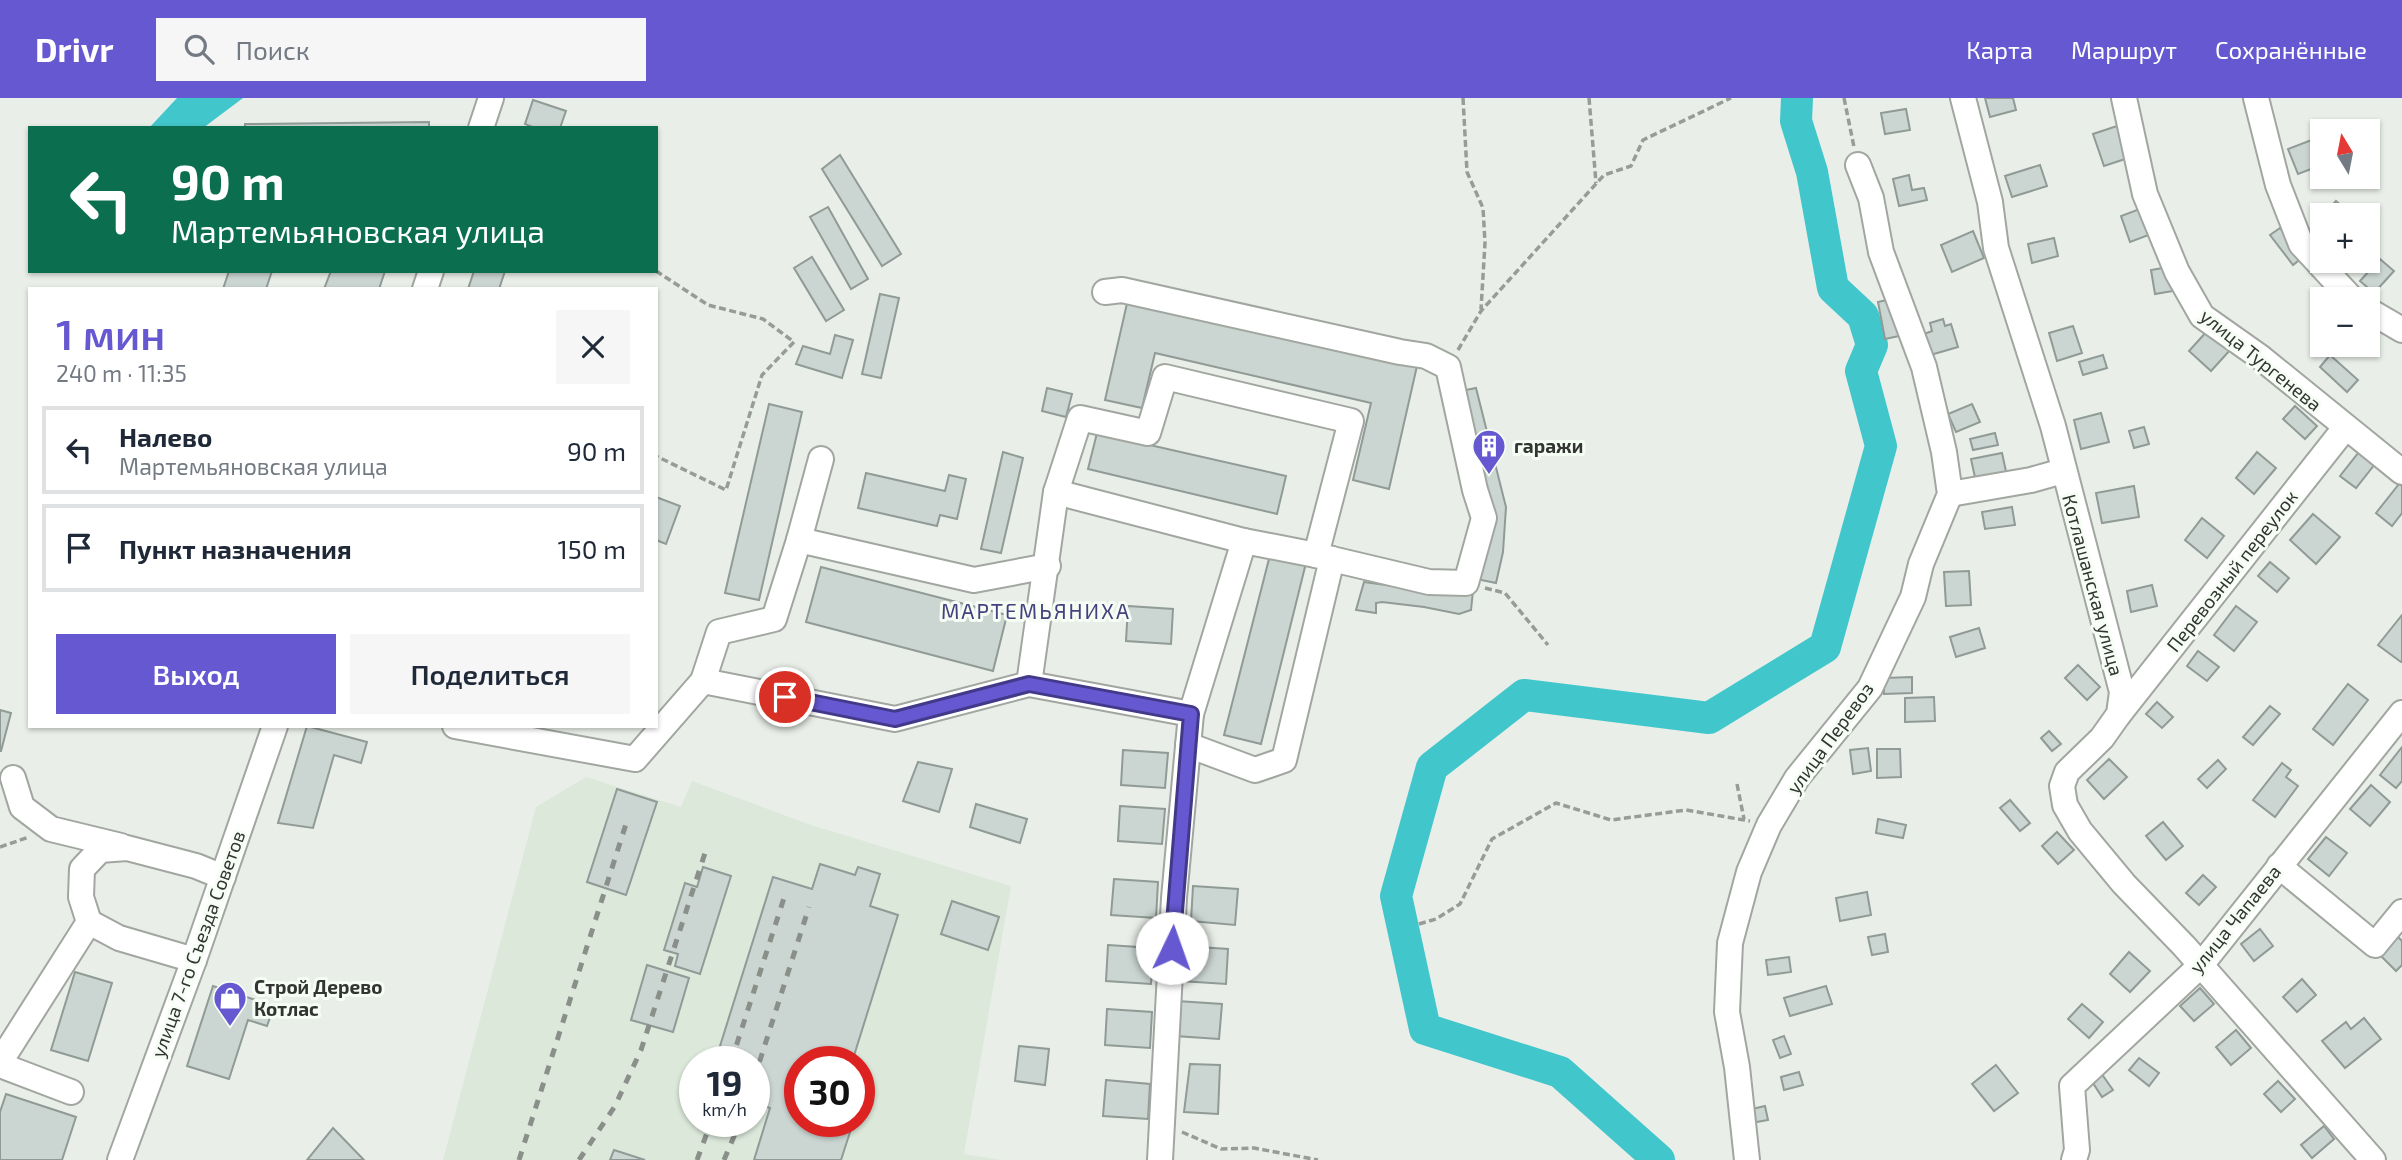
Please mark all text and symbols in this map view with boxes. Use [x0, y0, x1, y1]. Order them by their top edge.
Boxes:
search box [156, 18, 646, 81]
text: Drivr [35, 29, 114, 69]
icon: search [180, 30, 218, 68]
text: Поиск [236, 34, 310, 65]
text: Карта [1966, 35, 2033, 64]
text: Маршрут [2071, 35, 2177, 64]
text: Сохранённые [2215, 35, 2367, 64]
north arrow [2310, 119, 2380, 189]
map controls [2310, 119, 2380, 357]
text: 90 m [171, 151, 285, 210]
icon: left [56, 154, 147, 245]
button: + [2310, 203, 2380, 273]
text: Мартемьяновская улица [171, 211, 545, 249]
button: − [2310, 287, 2380, 357]
street label: улица Тургенева [2195, 304, 2327, 416]
text: 1 мин [56, 308, 165, 358]
button: close [556, 310, 630, 384]
text: 240 m · 11:35 [56, 359, 187, 387]
text: Налево [119, 421, 212, 452]
building icon: гаражи [1470, 427, 1508, 476]
icon: left [60, 431, 98, 469]
place label: гаражи [1514, 434, 1583, 457]
text: 90 m [567, 435, 626, 466]
text: Мартемьяновская улица [119, 452, 388, 480]
street label: Перевозный переулок [2161, 485, 2303, 657]
street label: Котлашанская улица [2057, 492, 2129, 678]
icon: arrive [60, 529, 98, 567]
text: Пункт назначения [119, 533, 352, 564]
text: 150 m [557, 533, 626, 564]
district label: МАРТЕМЬЯНИХА [941, 598, 1131, 623]
button: Выход [56, 634, 336, 714]
button: Поделиться [350, 634, 630, 714]
pin [755, 667, 815, 727]
street label: улица Перевоз [1781, 677, 1879, 799]
icon: arrive [766, 678, 804, 716]
street label: улица 7-го Съезда Советов [146, 827, 250, 1061]
street label: улица Чапаева [2184, 860, 2286, 978]
position arrow [1135, 911, 1209, 985]
place label: Строй Дерево Котлас [254, 975, 382, 1020]
shop icon: Строй Дерево Котлас [211, 979, 249, 1028]
speed limit sign: 30 [784, 1046, 875, 1137]
text: 19 [707, 1061, 742, 1103]
text: km/h [702, 1098, 747, 1120]

